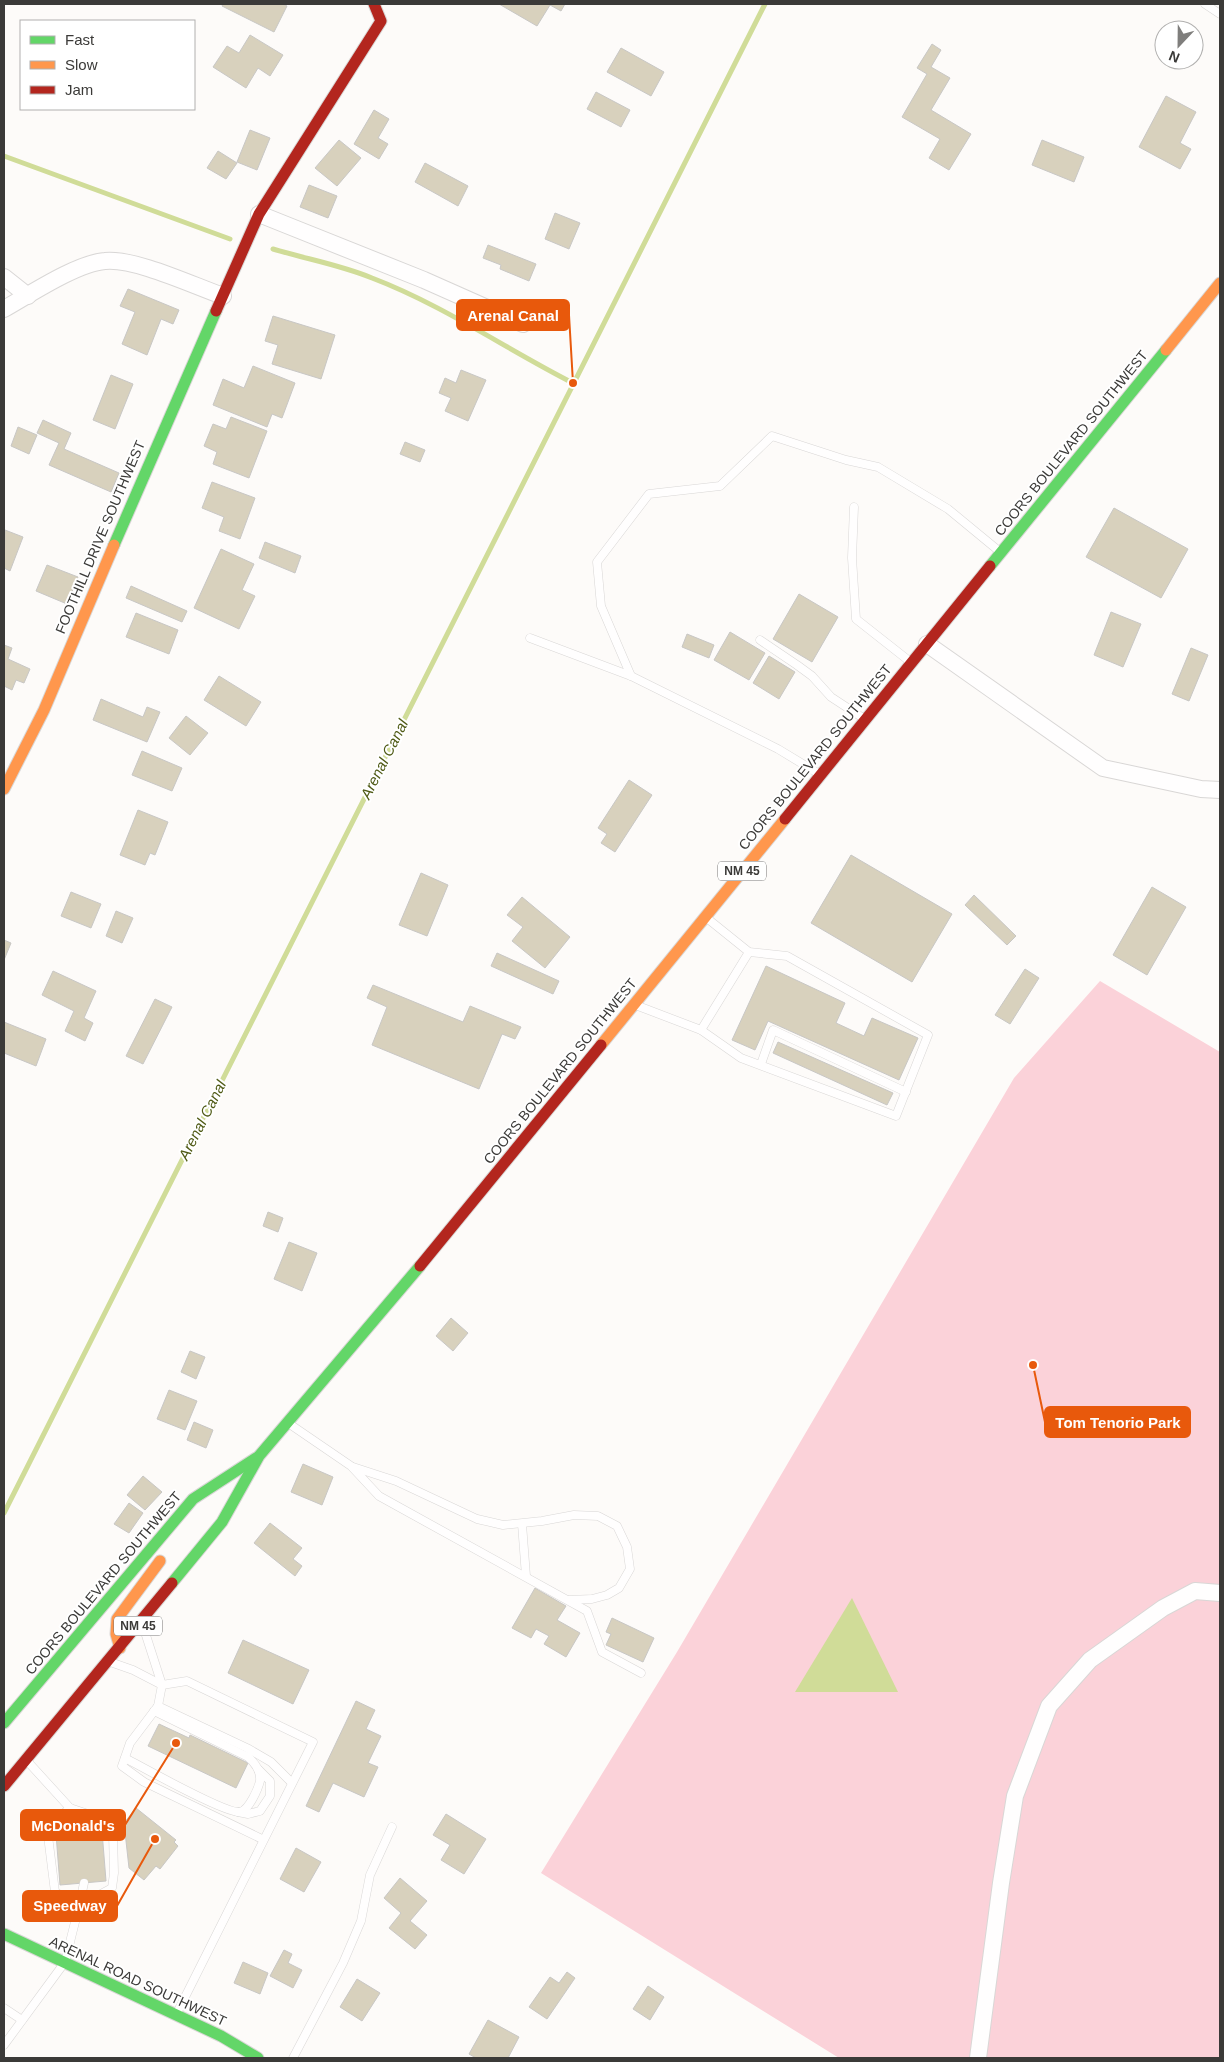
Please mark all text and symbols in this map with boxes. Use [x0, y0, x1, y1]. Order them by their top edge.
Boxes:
legend [20, 20, 195, 110]
north arrow [1154, 20, 1204, 70]
text: Fast [65, 31, 95, 48]
text: N [1166, 48, 1182, 66]
text: Slow [65, 56, 98, 73]
text: Jam [65, 81, 93, 98]
callout: Arenal Canal [457, 300, 569, 330]
text: Arenal Canal [467, 307, 559, 324]
street label: COORS BOULEVARD SOUTHWEST [991, 347, 1151, 539]
street label: FOOTHILL DRIVE SOUTHWEST [52, 438, 148, 636]
street label: COORS BOULEVARD SOUTHWEST [735, 661, 895, 853]
water label: Arenal Canal [356, 716, 412, 802]
road number: NM 45 [718, 861, 766, 880]
street label: COORS BOULEVARD SOUTHWEST [480, 975, 640, 1167]
water label: Arenal Canal [174, 1077, 230, 1163]
callout: Tom Tenorio Park [1045, 1407, 1190, 1437]
text: Tom Tenorio Park [1055, 1414, 1181, 1431]
street label: COORS BOULEVARD SOUTHWEST [22, 1488, 185, 1678]
road number: NM 45 [114, 1616, 162, 1635]
callout: McDonald's [21, 1810, 125, 1840]
text: McDonald's [31, 1817, 115, 1834]
callout: Speedway [23, 1891, 117, 1921]
text: Speedway [33, 1897, 107, 1914]
street label: ARENAL ROAD SOUTHWEST [47, 1933, 229, 2029]

